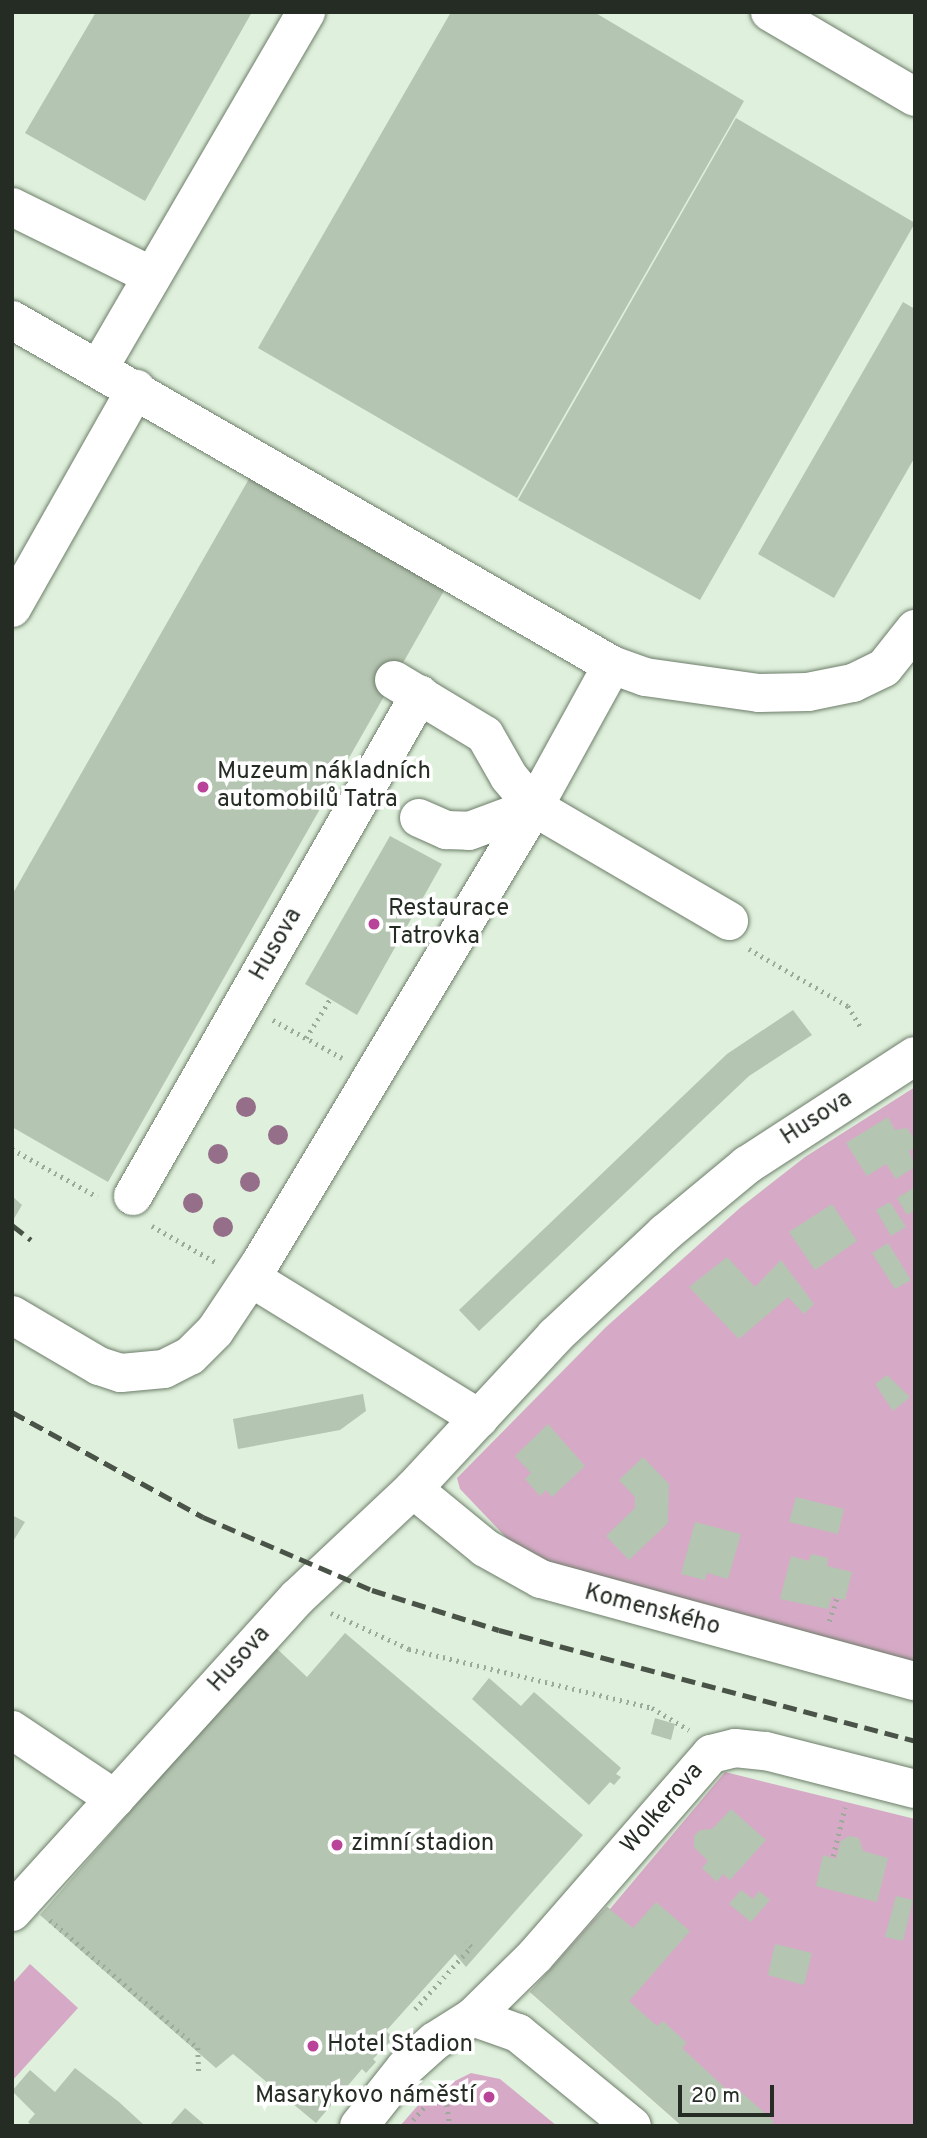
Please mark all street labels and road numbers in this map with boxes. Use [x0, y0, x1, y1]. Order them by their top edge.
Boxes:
street label: Husova [245, 904, 309, 986]
street label: Husova [776, 1085, 858, 1153]
street label: Komenského [581, 1579, 723, 1643]
street label: Husova [203, 1621, 277, 1699]
street label: Wolkerova [616, 1758, 710, 1860]

